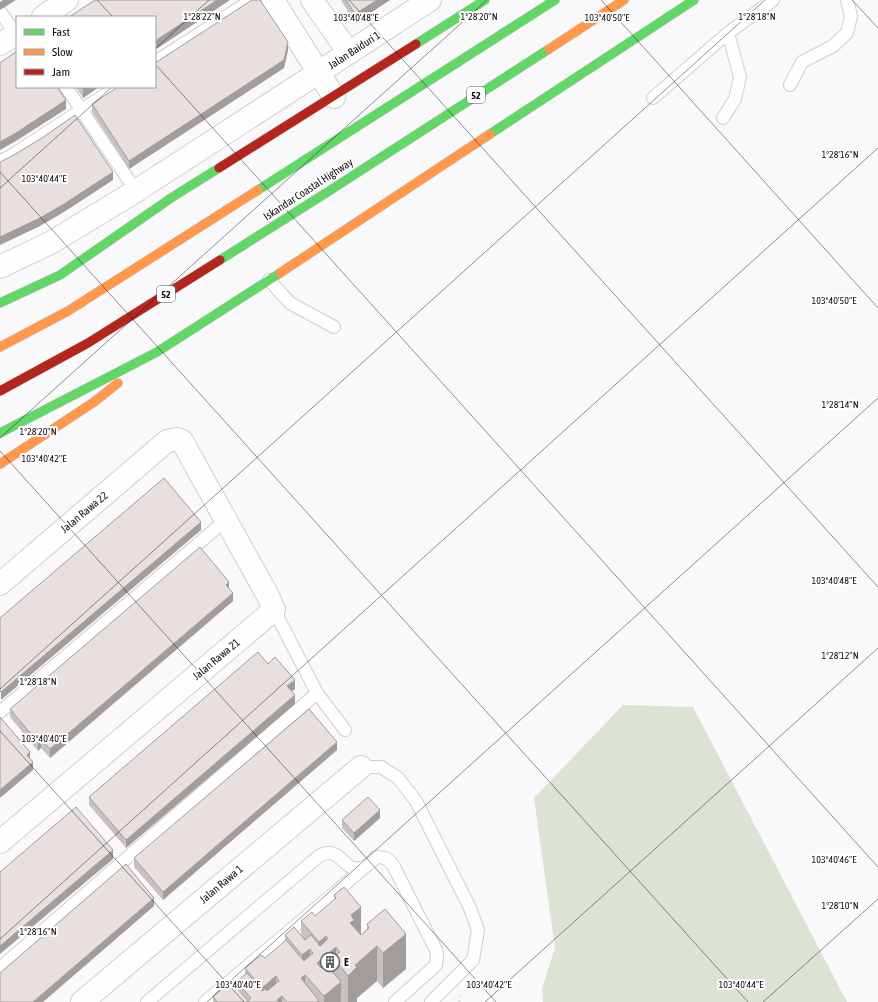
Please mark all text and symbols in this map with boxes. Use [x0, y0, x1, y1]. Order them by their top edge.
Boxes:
text: 1°28'22"N [183, 11, 221, 22]
text: 1°28'20"N [460, 11, 498, 22]
text: 1°28'18"N [738, 11, 776, 22]
text: 103°40'48"E [334, 12, 379, 23]
text: 103°40'50"E [585, 12, 630, 23]
legend [16, 16, 156, 88]
text: Fast [52, 25, 70, 39]
street label: Jalan Baiduri 1 [326, 29, 382, 71]
text: Slow [52, 45, 73, 59]
text: Jam [52, 65, 70, 79]
road number: 52 [467, 87, 485, 103]
text: 1°28'16"N [821, 149, 859, 160]
street label: Iskandar Coastal Highway [261, 155, 355, 222]
text: 103°40'44"E [22, 173, 67, 184]
road number: 52 [157, 286, 175, 302]
text: 103°40'50"E [812, 295, 857, 306]
text: 1°28'14"N [821, 399, 859, 410]
text: 1°28'20"N [19, 426, 57, 437]
text: 103°40'42"E [22, 453, 67, 464]
street label: Jalan Rawa 22 [58, 489, 110, 535]
text: 103°40'48"E [812, 575, 857, 586]
street label: Jalan Rawa 21 [190, 636, 242, 682]
text: 1°28'12"N [821, 650, 859, 661]
text: 1°28'18"N [19, 676, 57, 687]
text: 103°40'40"E [22, 733, 67, 744]
text: 103°40'46"E [812, 854, 857, 865]
street label: Jalan Rawa 1 [197, 863, 245, 905]
text: 1°28'10"N [821, 900, 859, 911]
text: 1°28'16"N [19, 926, 57, 937]
building icon: E [319, 951, 341, 973]
place label: E [344, 956, 349, 968]
text: 103°40'40"E [216, 979, 261, 990]
text: 103°40'42"E [467, 979, 512, 990]
text: 103°40'44"E [719, 979, 764, 990]

